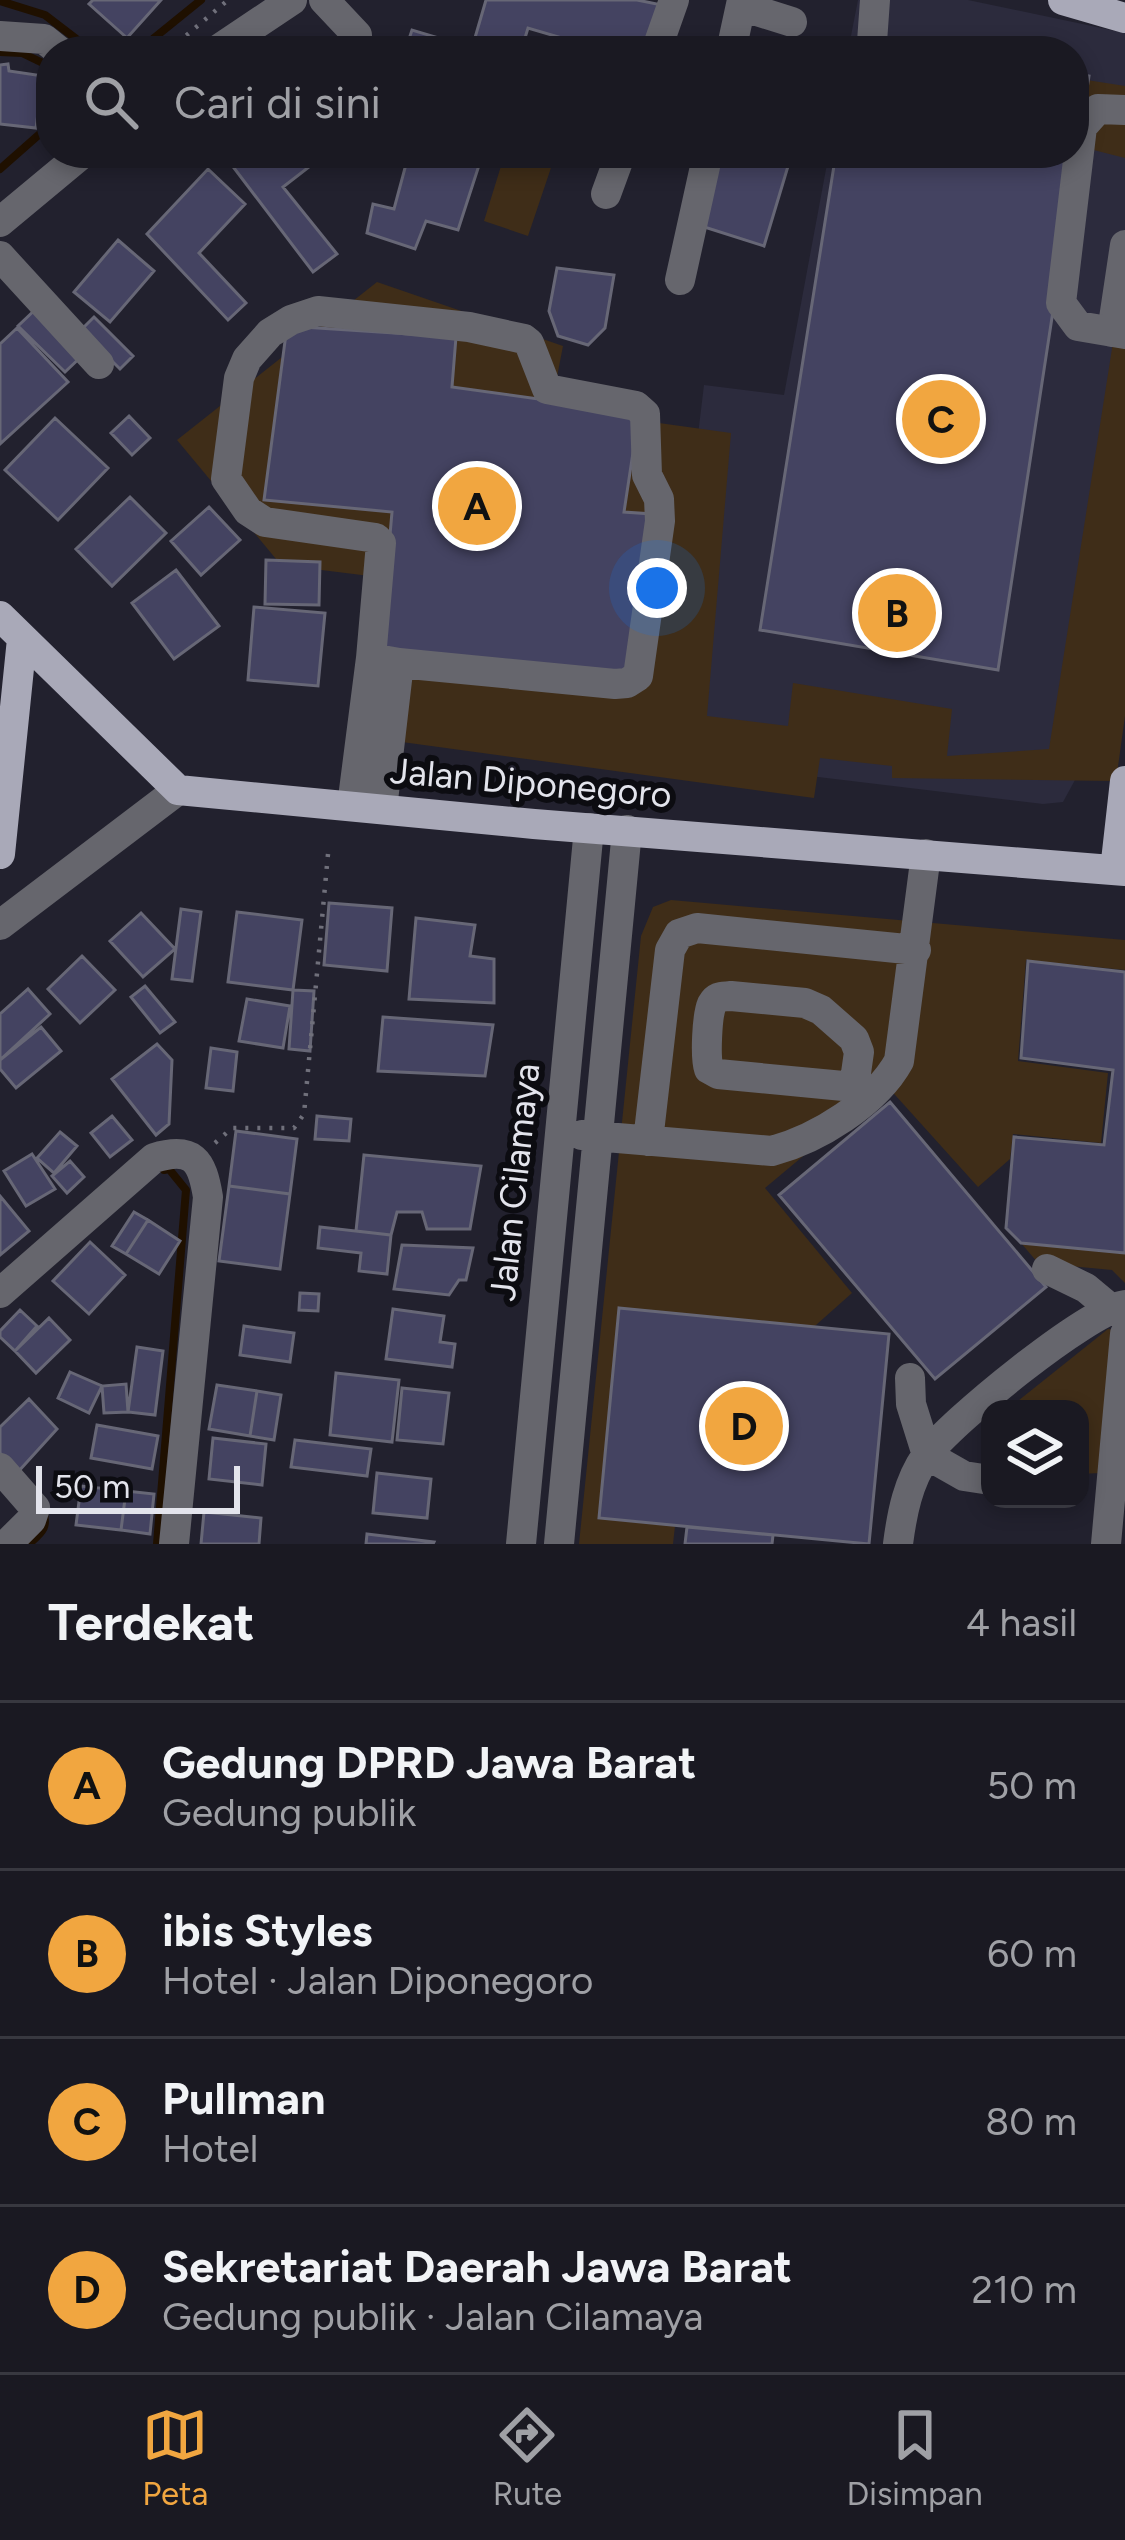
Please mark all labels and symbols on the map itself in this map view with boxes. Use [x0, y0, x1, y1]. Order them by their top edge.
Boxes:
pin: C [902, 374, 980, 464]
pin: A [438, 461, 516, 551]
your location [627, 558, 687, 618]
pin: B [858, 568, 936, 658]
street label: Jalan Diponegoro [388, 749, 673, 816]
street label: Jalan Cilamaya [481, 1061, 548, 1303]
pin: D [705, 1381, 783, 1471]
scale bar [36, 1460, 240, 1513]

